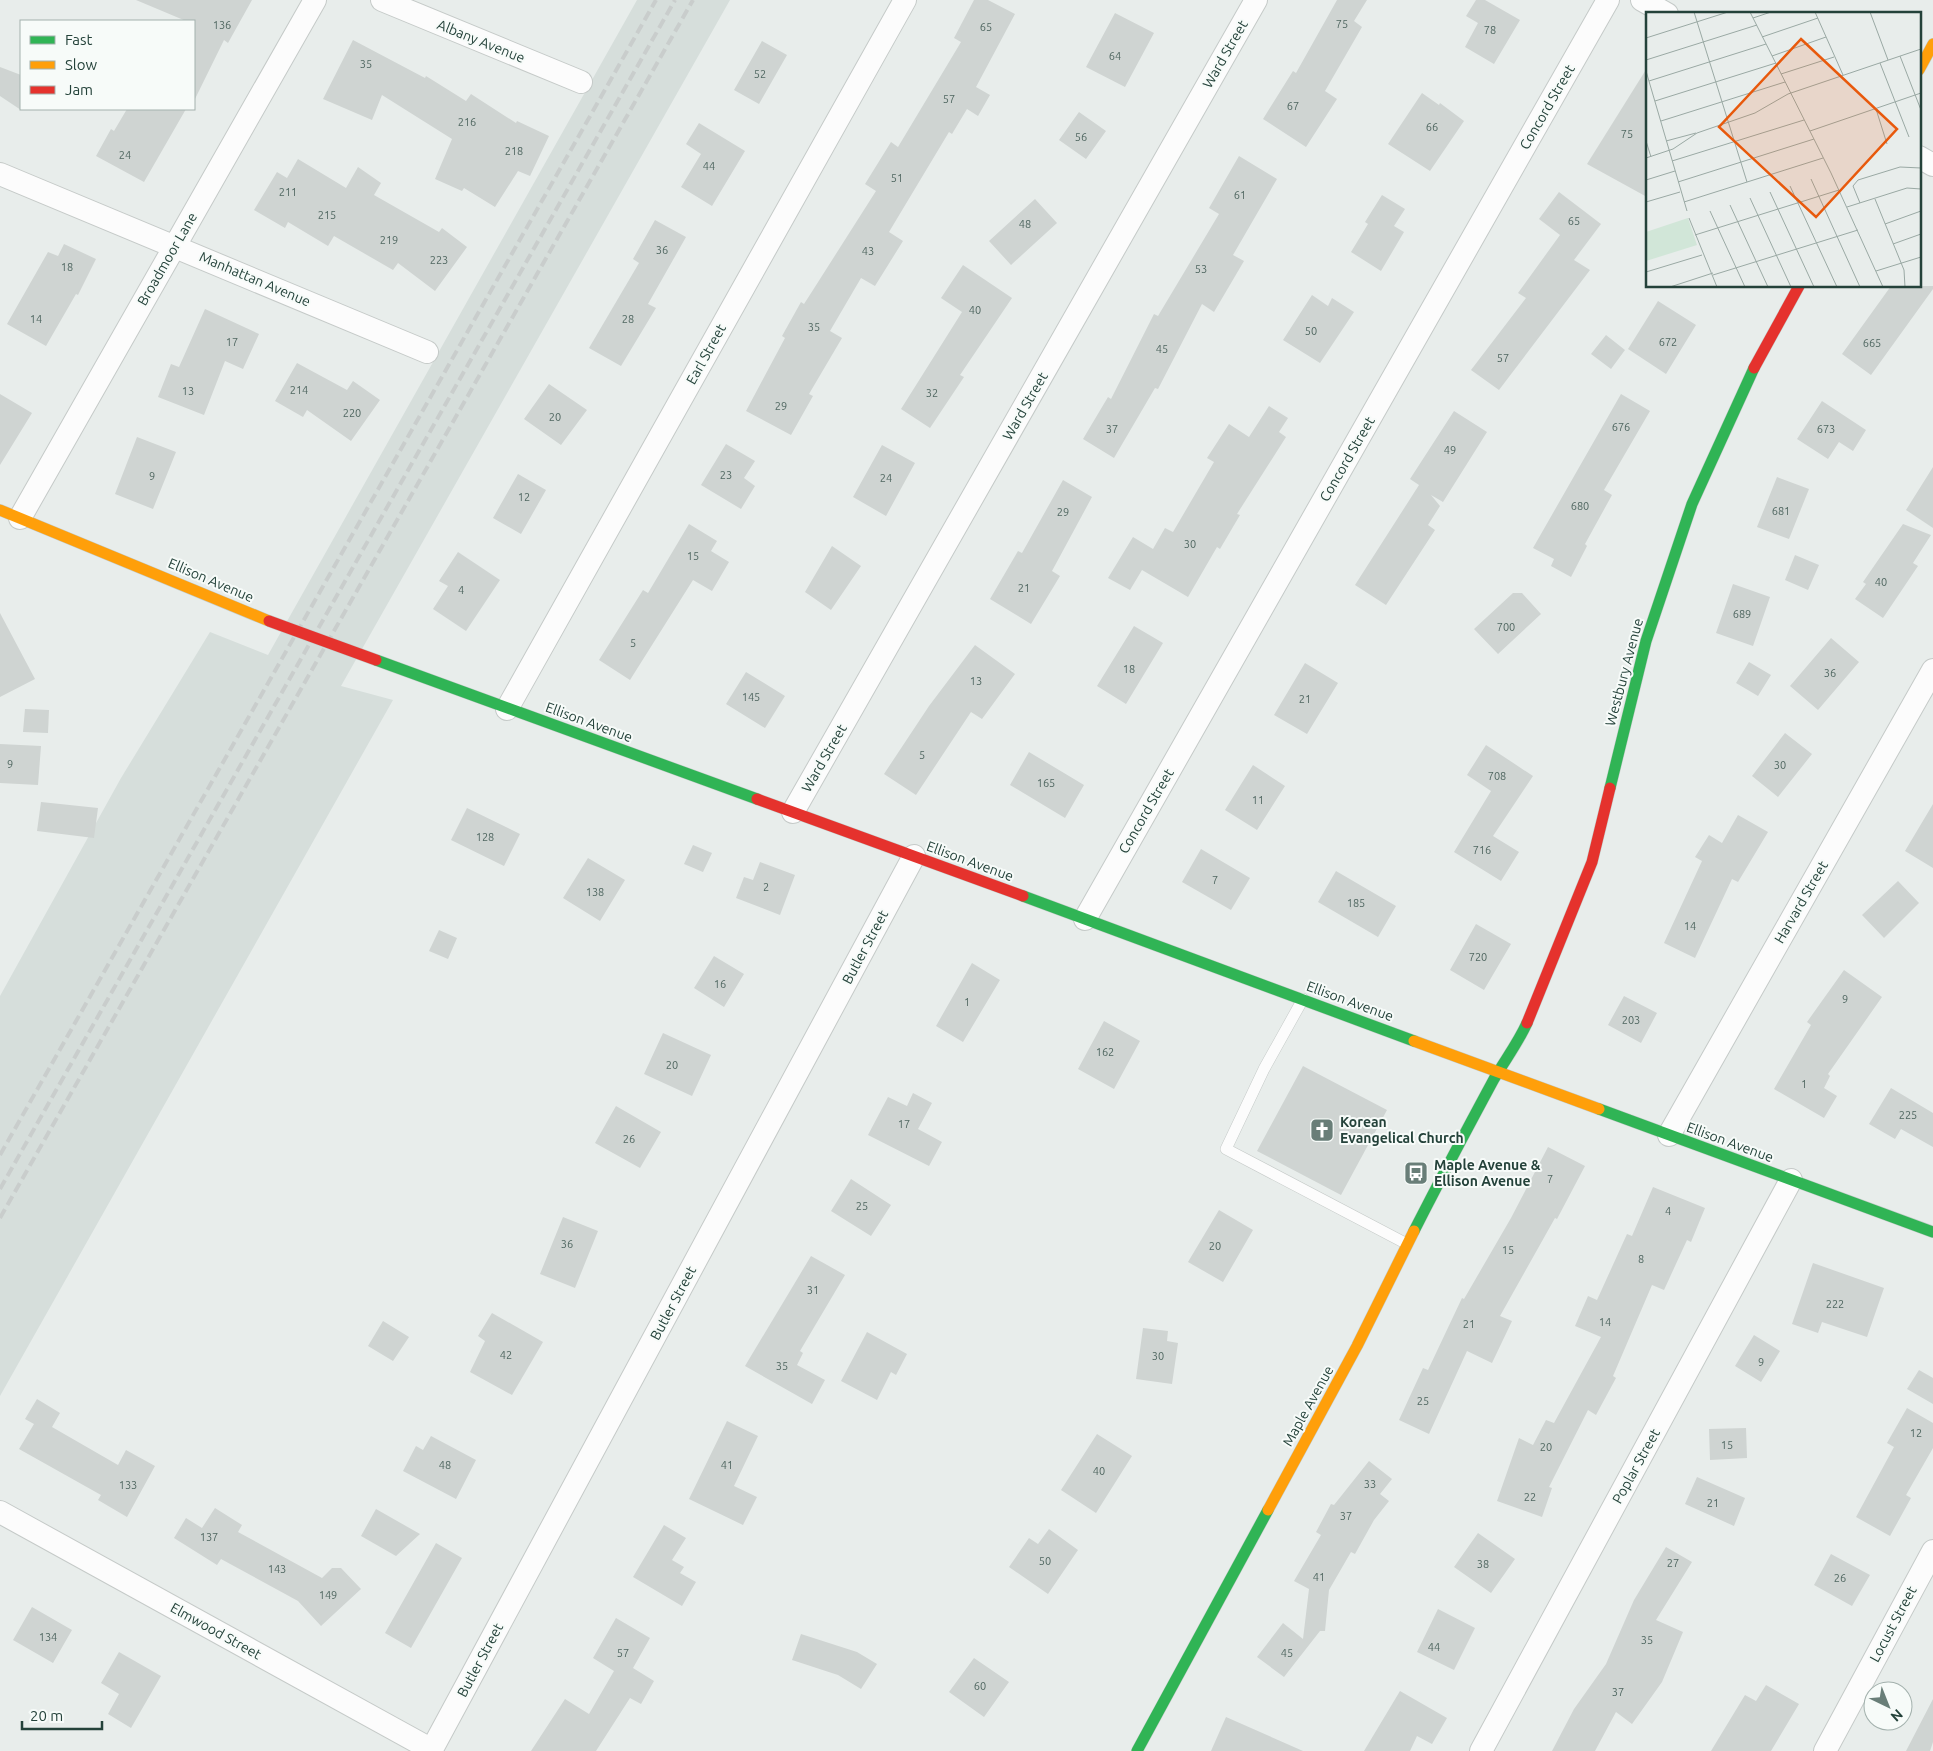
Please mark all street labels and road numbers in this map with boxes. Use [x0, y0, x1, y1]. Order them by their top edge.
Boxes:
street label: Albany Avenue [435, 16, 527, 66]
street label: Ward Street [1199, 17, 1251, 91]
street label: Concord Street [1516, 61, 1578, 152]
street label: Broadmoor Lane [134, 210, 200, 308]
street label: Manhattan Avenue [197, 248, 313, 310]
street label: Earl Street [683, 321, 729, 387]
street label: Ward Street [999, 369, 1051, 443]
street label: Concord Street [1316, 413, 1378, 504]
street label: Ellison Avenue [166, 555, 256, 605]
street label: Westbury Avenue [1602, 616, 1646, 728]
street label: Ellison Avenue [543, 699, 635, 745]
street label: Ward Street [798, 721, 850, 795]
street label: Concord Street [1115, 765, 1177, 856]
street label: Ellison Avenue [924, 838, 1016, 884]
street label: Harvard Street [1771, 858, 1831, 946]
street label: Butler Street [839, 907, 891, 987]
street label: Ellison Avenue [1304, 978, 1396, 1024]
street label: Ellison Avenue [1684, 1119, 1776, 1165]
street label: Butler Street [647, 1263, 699, 1343]
street label: Maple Avenue [1279, 1363, 1337, 1449]
street label: Poplar Street [1609, 1425, 1663, 1506]
street label: Locust Street [1866, 1583, 1920, 1665]
street label: Elmwood Street [168, 1599, 265, 1663]
street label: Butler Street [454, 1620, 506, 1700]

